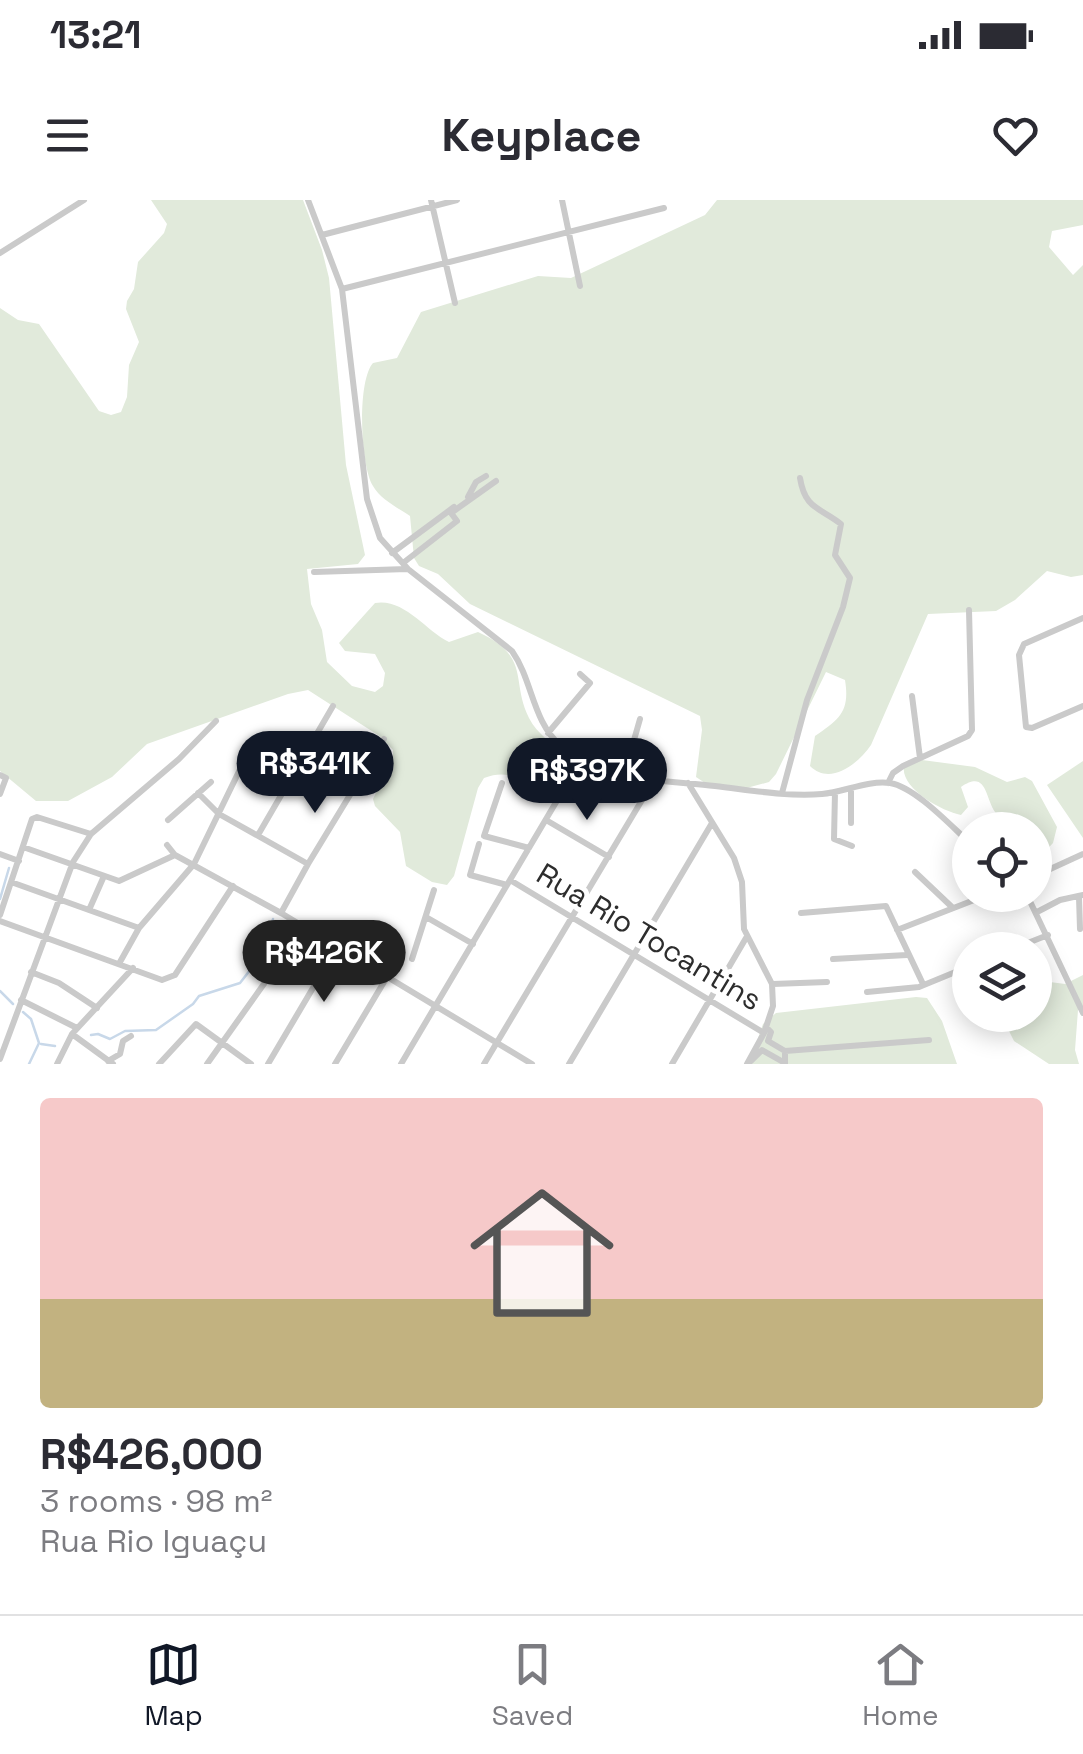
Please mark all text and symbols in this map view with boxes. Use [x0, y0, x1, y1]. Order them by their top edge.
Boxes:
text: 13:21 [50, 11, 141, 59]
text: Keyplace [442, 107, 641, 164]
icon: menu [40, 108, 95, 163]
icon: heart [988, 108, 1043, 163]
pin: R$341K [234, 731, 396, 816]
pin: R$397K [506, 738, 668, 823]
text: R$341K [259, 743, 371, 783]
text: R$397K [529, 750, 645, 790]
map controls [952, 812, 1052, 1032]
button: locate [952, 812, 1052, 912]
street label: Rua Rio Tocantins [530, 854, 769, 1019]
pin: R$426K [243, 920, 405, 1005]
text: R$426K [265, 932, 383, 972]
button: layers [952, 932, 1052, 1032]
icon: home [452, 1163, 632, 1343]
text: R$426,000 [40, 1428, 263, 1481]
text: 3 rooms · 98 m² [40, 1481, 272, 1521]
text: Rua Rio Iguaçu [40, 1521, 267, 1561]
tab: Map [144, 1637, 203, 1733]
tab: Saved [492, 1637, 573, 1733]
tab: Home [862, 1637, 939, 1733]

